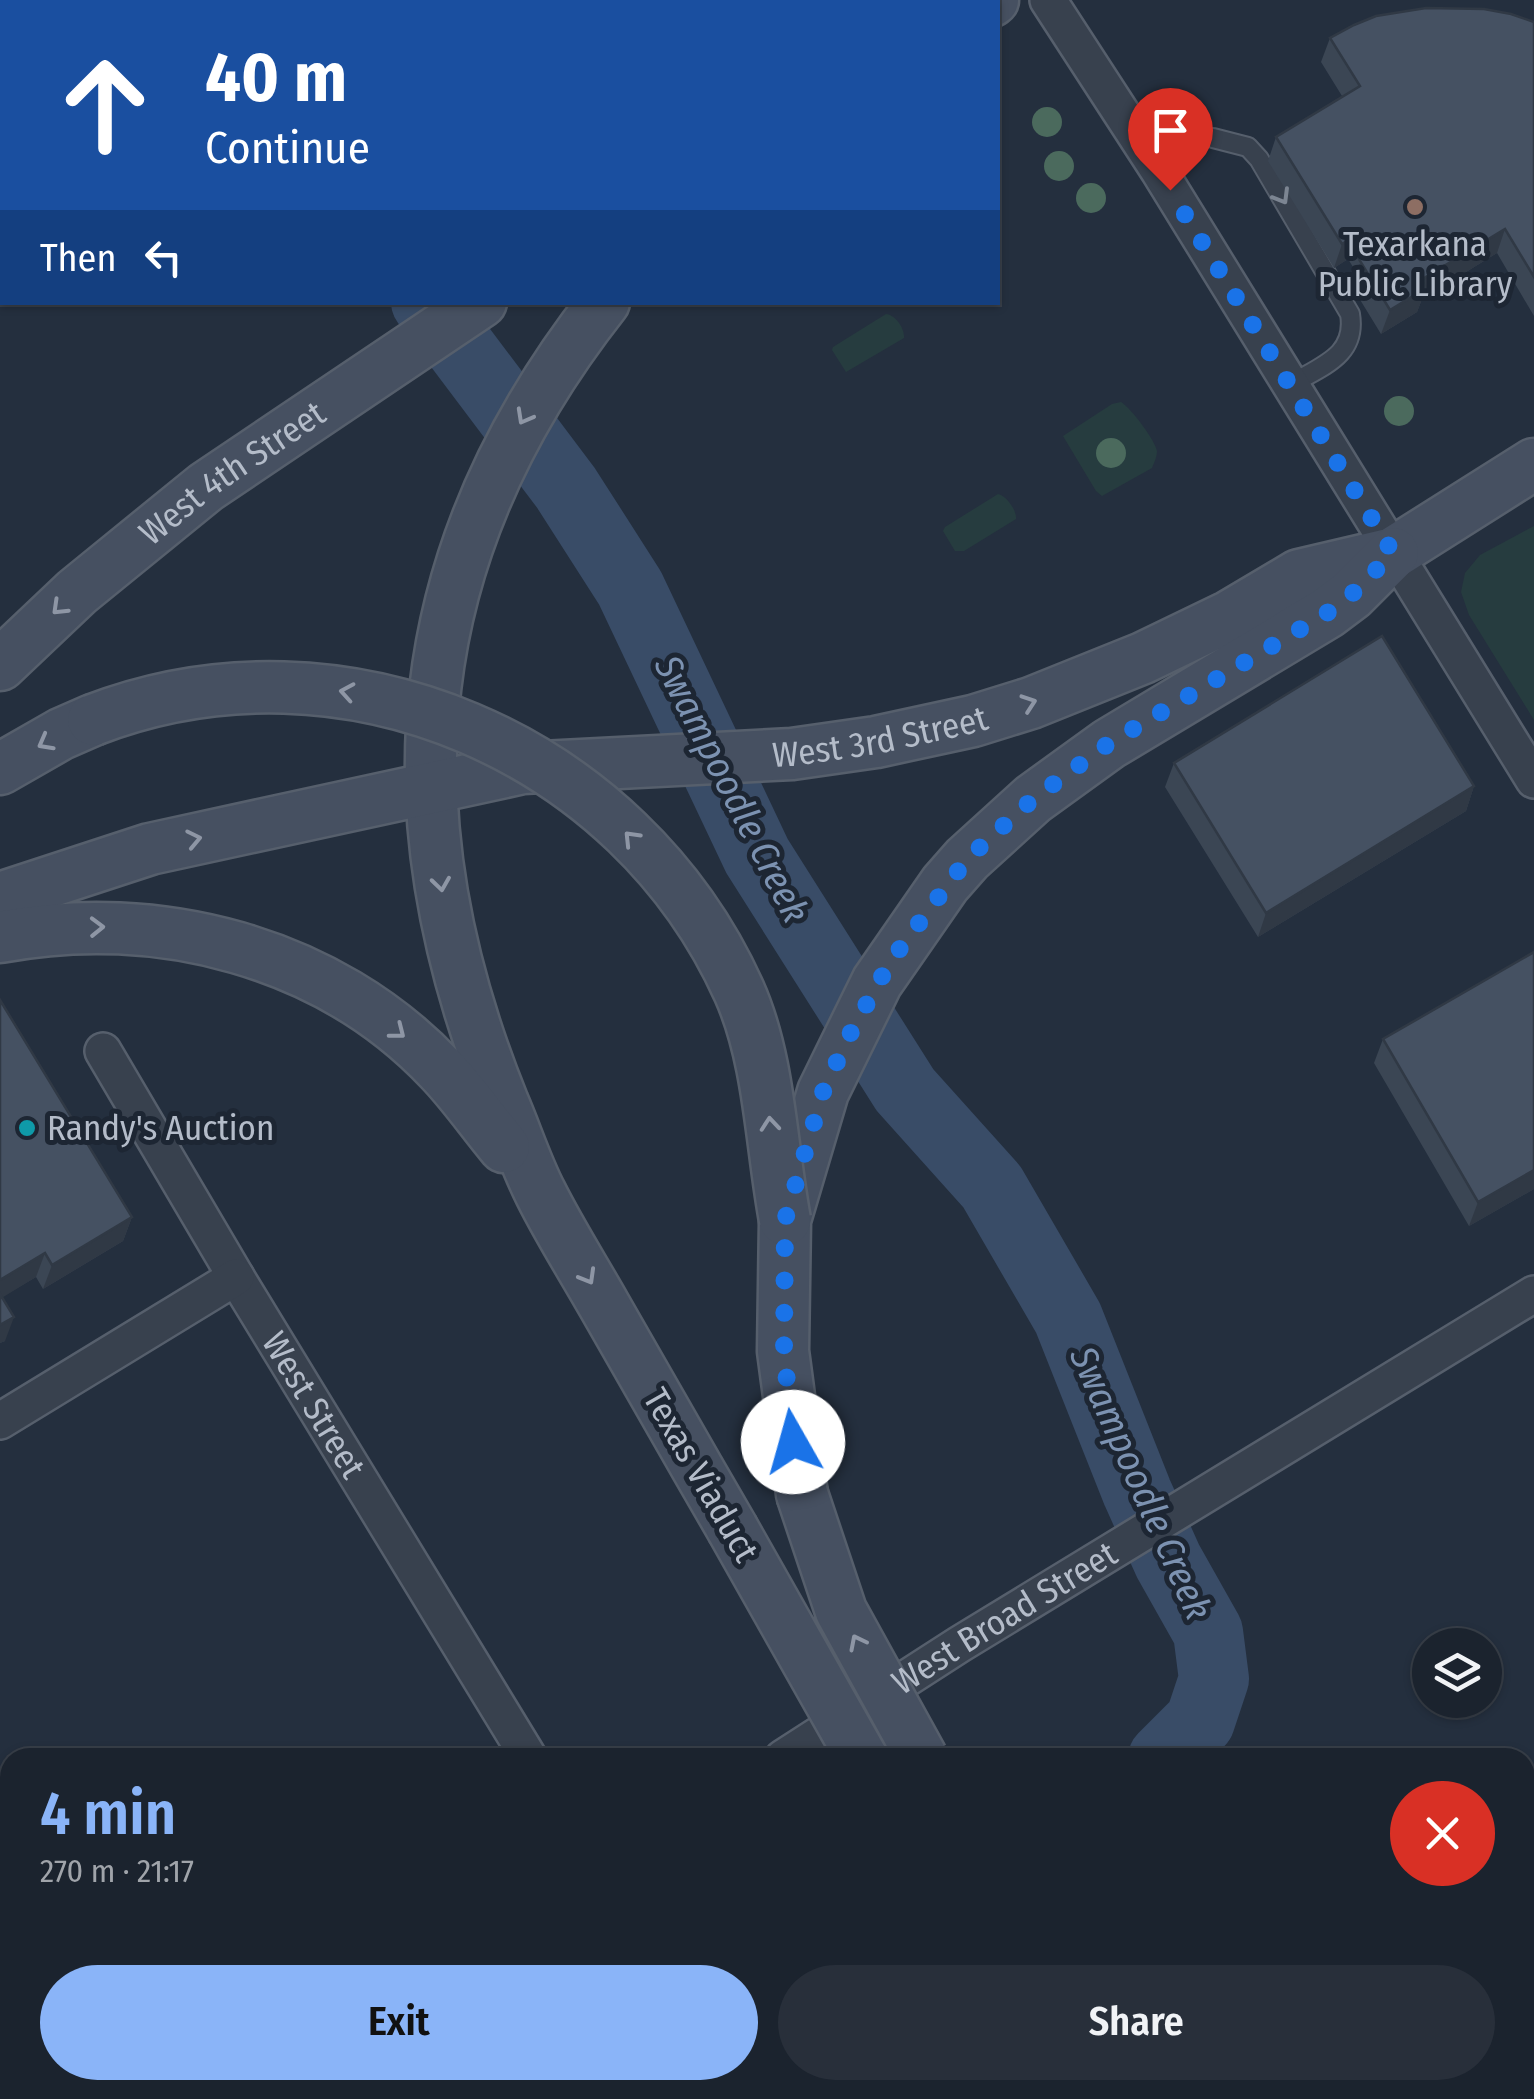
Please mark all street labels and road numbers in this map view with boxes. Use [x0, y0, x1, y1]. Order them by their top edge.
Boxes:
street label: West 4th Street [131, 392, 334, 554]
street label: West 3rd Street [771, 697, 993, 776]
street label: West Street [253, 1324, 375, 1486]
street label: Texas Viaduct [634, 1381, 768, 1570]
street label: West Broad Street [884, 1532, 1125, 1703]

